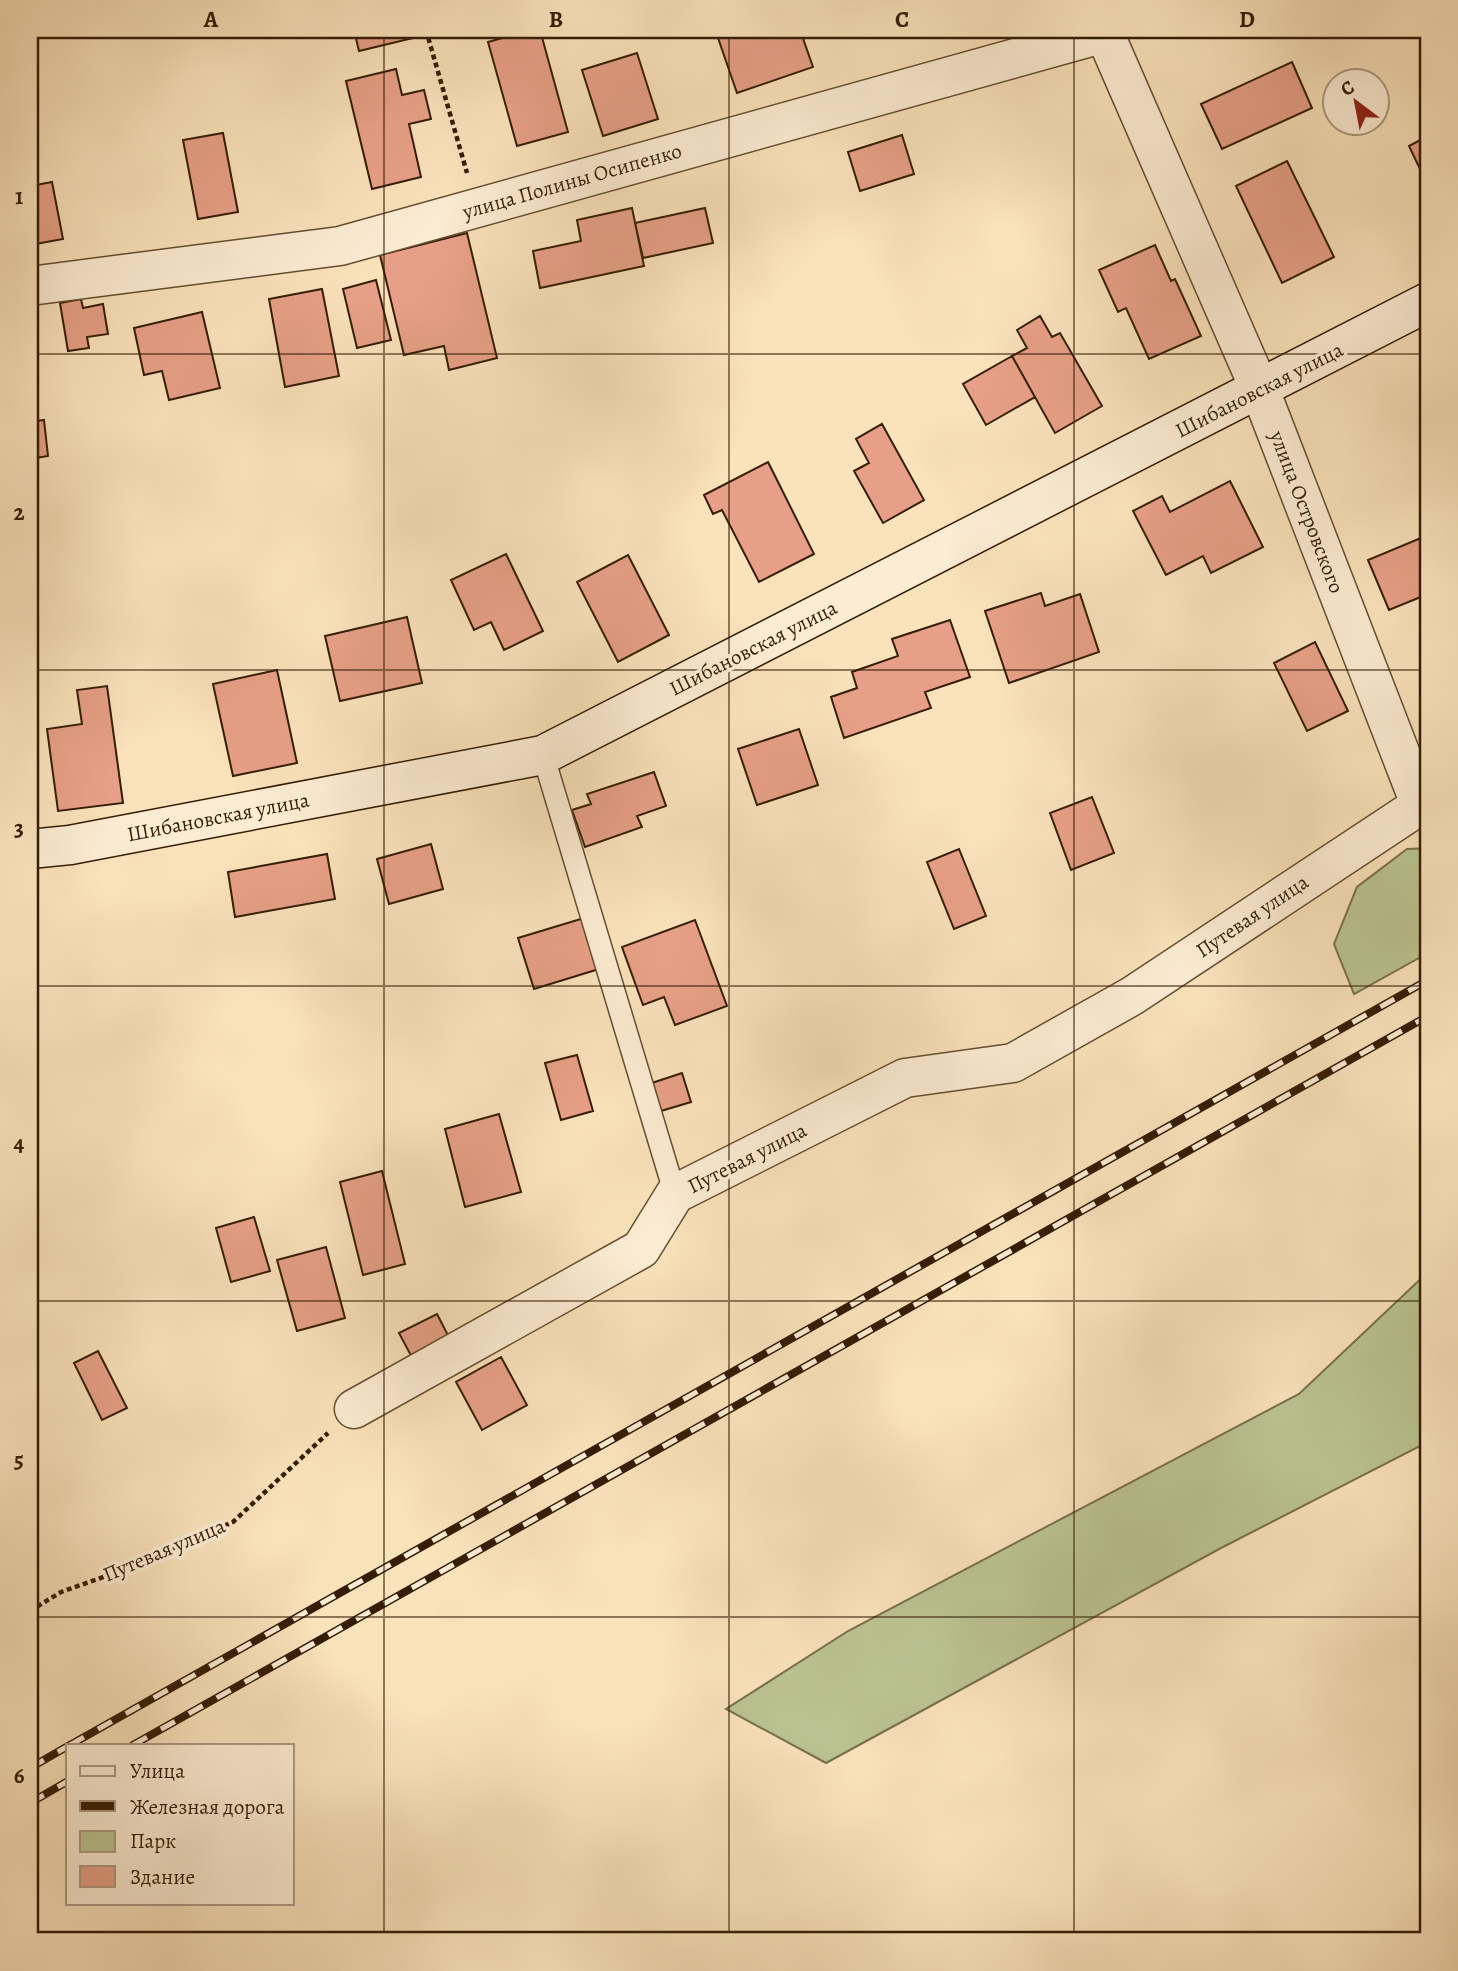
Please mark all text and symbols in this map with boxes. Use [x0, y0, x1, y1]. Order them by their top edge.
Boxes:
text: A [203, 4, 219, 35]
text: B [549, 4, 563, 35]
text: C [895, 4, 909, 35]
text: D [1239, 4, 1255, 35]
north arrow [1322, 66, 1392, 136]
text: С [1336, 74, 1359, 103]
street label: улица Полины Осипенко [458, 136, 685, 226]
text: 1 [15, 181, 23, 212]
street label: Шибановская улица [1170, 335, 1348, 445]
street label: улица Островского [1263, 426, 1351, 597]
text: 2 [13, 497, 25, 528]
street label: Шибановская улица [664, 593, 842, 703]
street label: Шибановская улица [124, 786, 312, 848]
text: 3 [14, 813, 24, 844]
street label: Путевая улица [1190, 868, 1314, 964]
street label: Путевая улица [683, 1116, 812, 1200]
text: 4 [14, 1128, 25, 1159]
text: 5 [14, 1444, 24, 1475]
street label: Путевая улица [99, 1512, 230, 1588]
legend [66, 1744, 294, 1904]
text: Улица [130, 1757, 185, 1785]
text: 6 [14, 1760, 25, 1791]
text: Железная дорога [130, 1793, 285, 1821]
text: Парк [130, 1827, 176, 1855]
text: Здание [130, 1863, 195, 1891]

